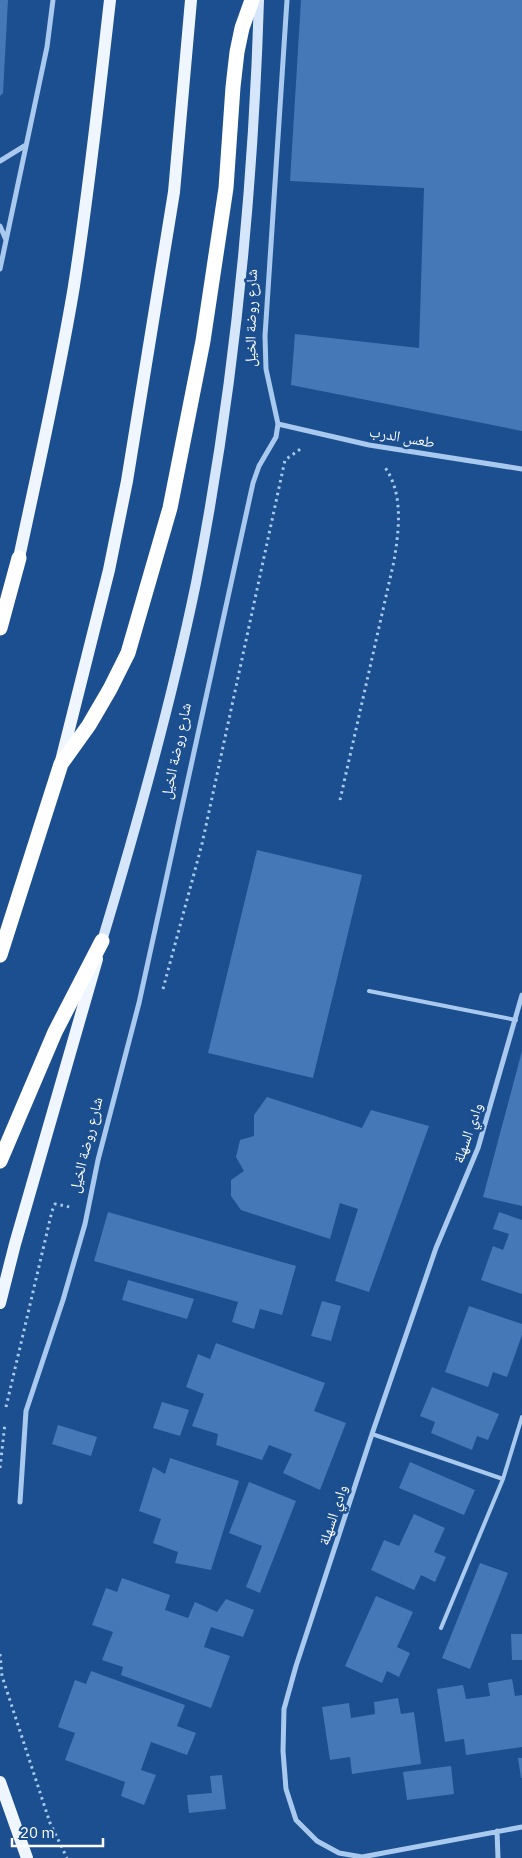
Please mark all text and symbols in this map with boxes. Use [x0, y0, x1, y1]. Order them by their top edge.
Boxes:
street label: شارع روضة الخيل [240, 269, 262, 367]
street label: طعس الدرب [368, 421, 436, 453]
street label: شارع روضة الخيل [156, 701, 196, 801]
street label: شارع روضة الخيل [64, 1095, 108, 1195]
street label: وادي السهلة [448, 1100, 489, 1166]
street label: وادي السهلة [314, 1482, 354, 1548]
scale bar [12, 1816, 104, 1848]
text: 20 m [20, 1823, 55, 1842]

